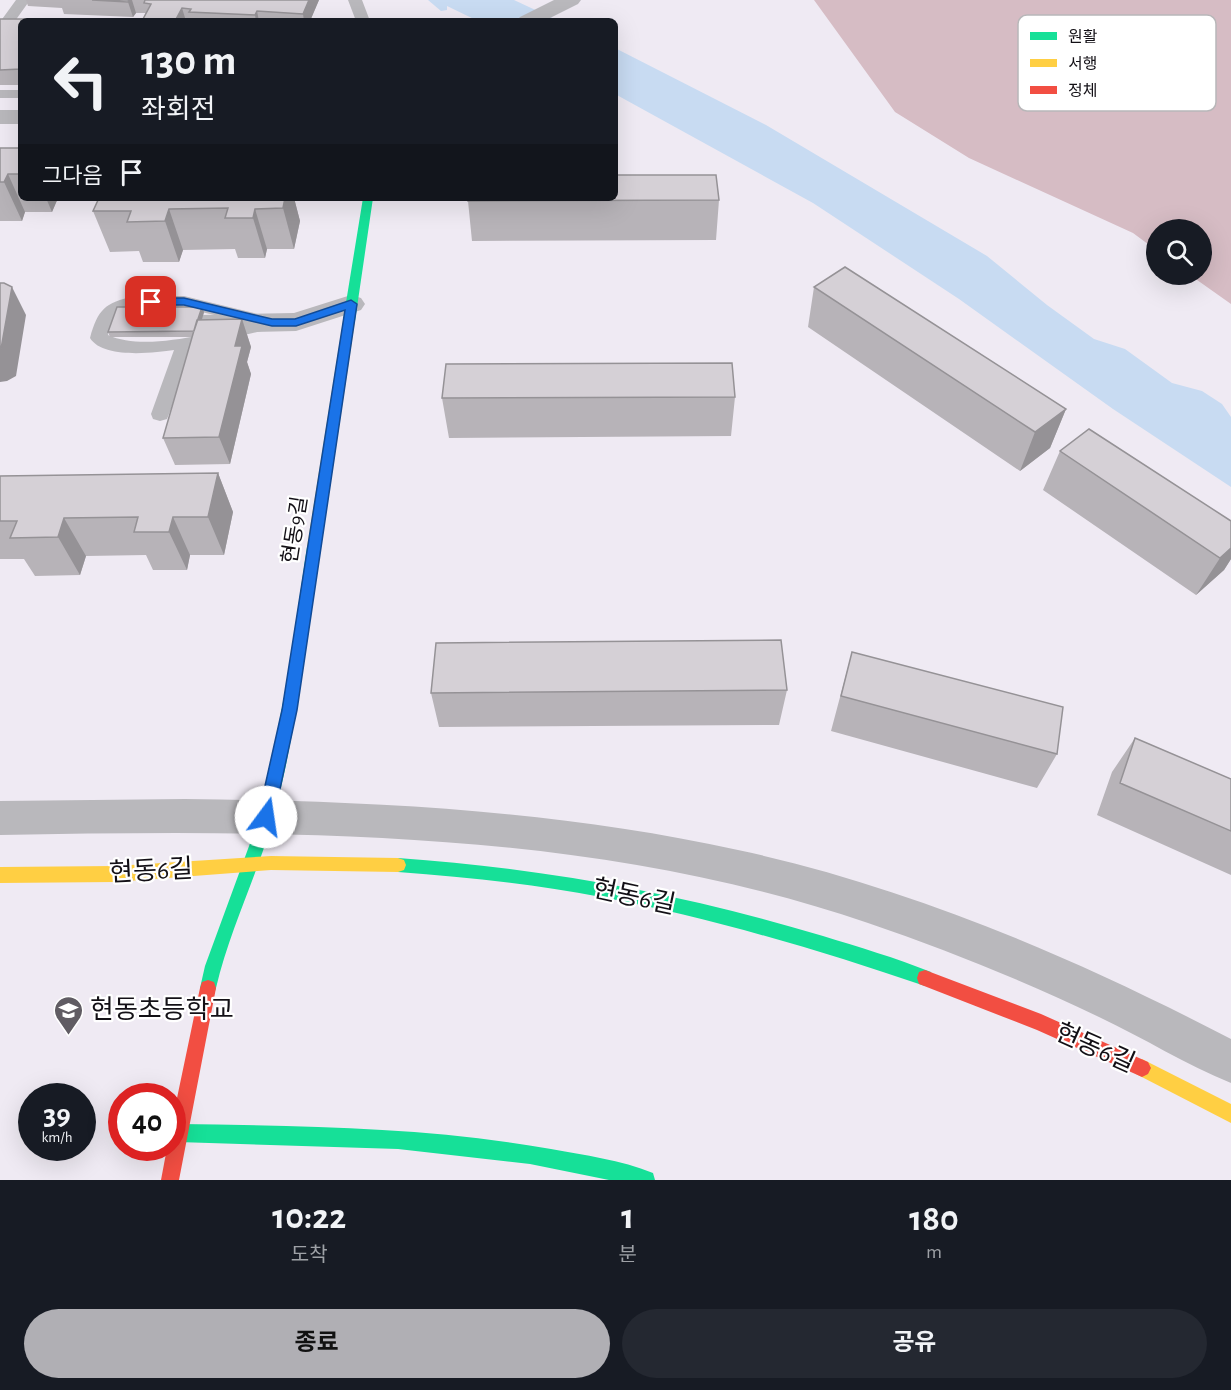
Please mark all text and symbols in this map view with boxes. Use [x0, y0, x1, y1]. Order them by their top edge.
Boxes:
legend [1018, 15, 1216, 111]
text: 원활 [1068, 29, 1098, 45]
text: 130 m [141, 40, 236, 82]
icon: left [42, 42, 120, 120]
text: 서행 [1068, 56, 1097, 72]
text: 정체 [1068, 83, 1097, 99]
text: 좌회전 [141, 96, 216, 123]
icon: arrive [115, 156, 148, 189]
text: 그다음 [42, 165, 103, 187]
map controls [1146, 219, 1212, 285]
button: search [1146, 219, 1212, 285]
pin [125, 276, 176, 327]
icon: arrive [134, 285, 167, 318]
street label: 현동9길 [278, 495, 311, 565]
position arrow [234, 785, 298, 849]
street label: 현동6길 [108, 855, 194, 886]
street label: 현동6길 [590, 875, 678, 918]
school or university icon: 현동초등학교 [53, 994, 85, 1036]
place label: 현동초등학교 [90, 996, 234, 1023]
street label: 현동6길 [1051, 1018, 1139, 1077]
speed limit sign: 40 [108, 1083, 186, 1161]
text: 39 [43, 1100, 71, 1130]
text: km/h [42, 1130, 72, 1145]
text: 10:22 [272, 1199, 346, 1235]
text: 1 [621, 1199, 634, 1235]
text: 180 [909, 1201, 959, 1237]
text: m [926, 1242, 942, 1262]
text: 도착 [291, 1245, 328, 1265]
text: 분 [619, 1245, 637, 1265]
button: 종료 [24, 1309, 610, 1378]
button: 공유 [622, 1309, 1207, 1378]

